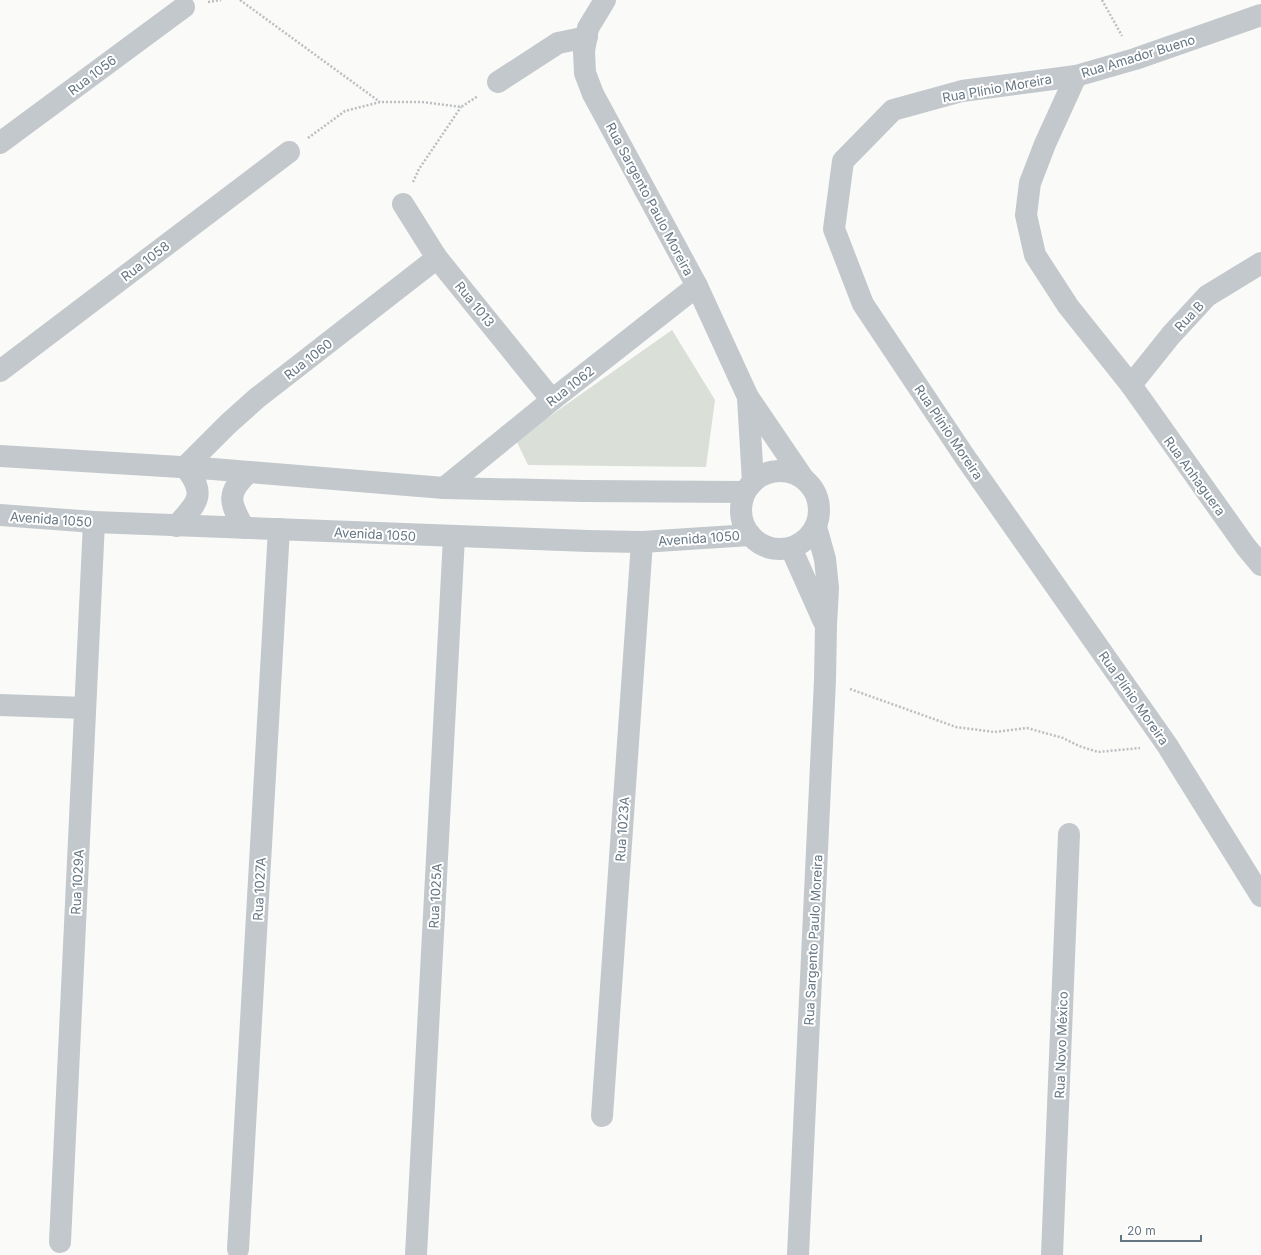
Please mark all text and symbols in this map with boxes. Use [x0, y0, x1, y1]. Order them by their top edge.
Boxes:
street label: Rua Amador Bueno [1079, 31, 1197, 81]
street label: Rua 1056 [65, 52, 119, 98]
street label: Rua Plínio Moreira [941, 70, 1053, 106]
street label: Rua Sargento Paulo Moreira [603, 120, 697, 278]
street label: Rua 1058 [118, 238, 172, 284]
street label: Rua 1013 [452, 278, 498, 330]
street label: Rua B [1171, 298, 1207, 334]
street label: Rua 1060 [281, 335, 335, 383]
street label: Rua 1062 [543, 362, 597, 410]
street label: Rua Plínio Moreira [911, 382, 987, 482]
street label: Rua Anhaguera [1161, 433, 1229, 519]
street label: Avenida 1050 [10, 508, 92, 530]
street label: Avenida 1050 [334, 524, 416, 544]
street label: Avenida 1050 [658, 527, 740, 549]
street label: Rua Plínio Moreira [1096, 648, 1172, 748]
street label: Rua 1023A [612, 796, 632, 862]
street label: Rua 1029A [67, 849, 87, 915]
street label: Rua Sargento Paulo Moreira [801, 854, 825, 1026]
street label: Rua 1027A [249, 857, 269, 921]
street label: Rua 1025A [425, 863, 445, 929]
street label: Rua Novo México [1051, 991, 1071, 1099]
scale bar [1121, 1217, 1201, 1243]
text: 20 m [1127, 1223, 1156, 1238]

